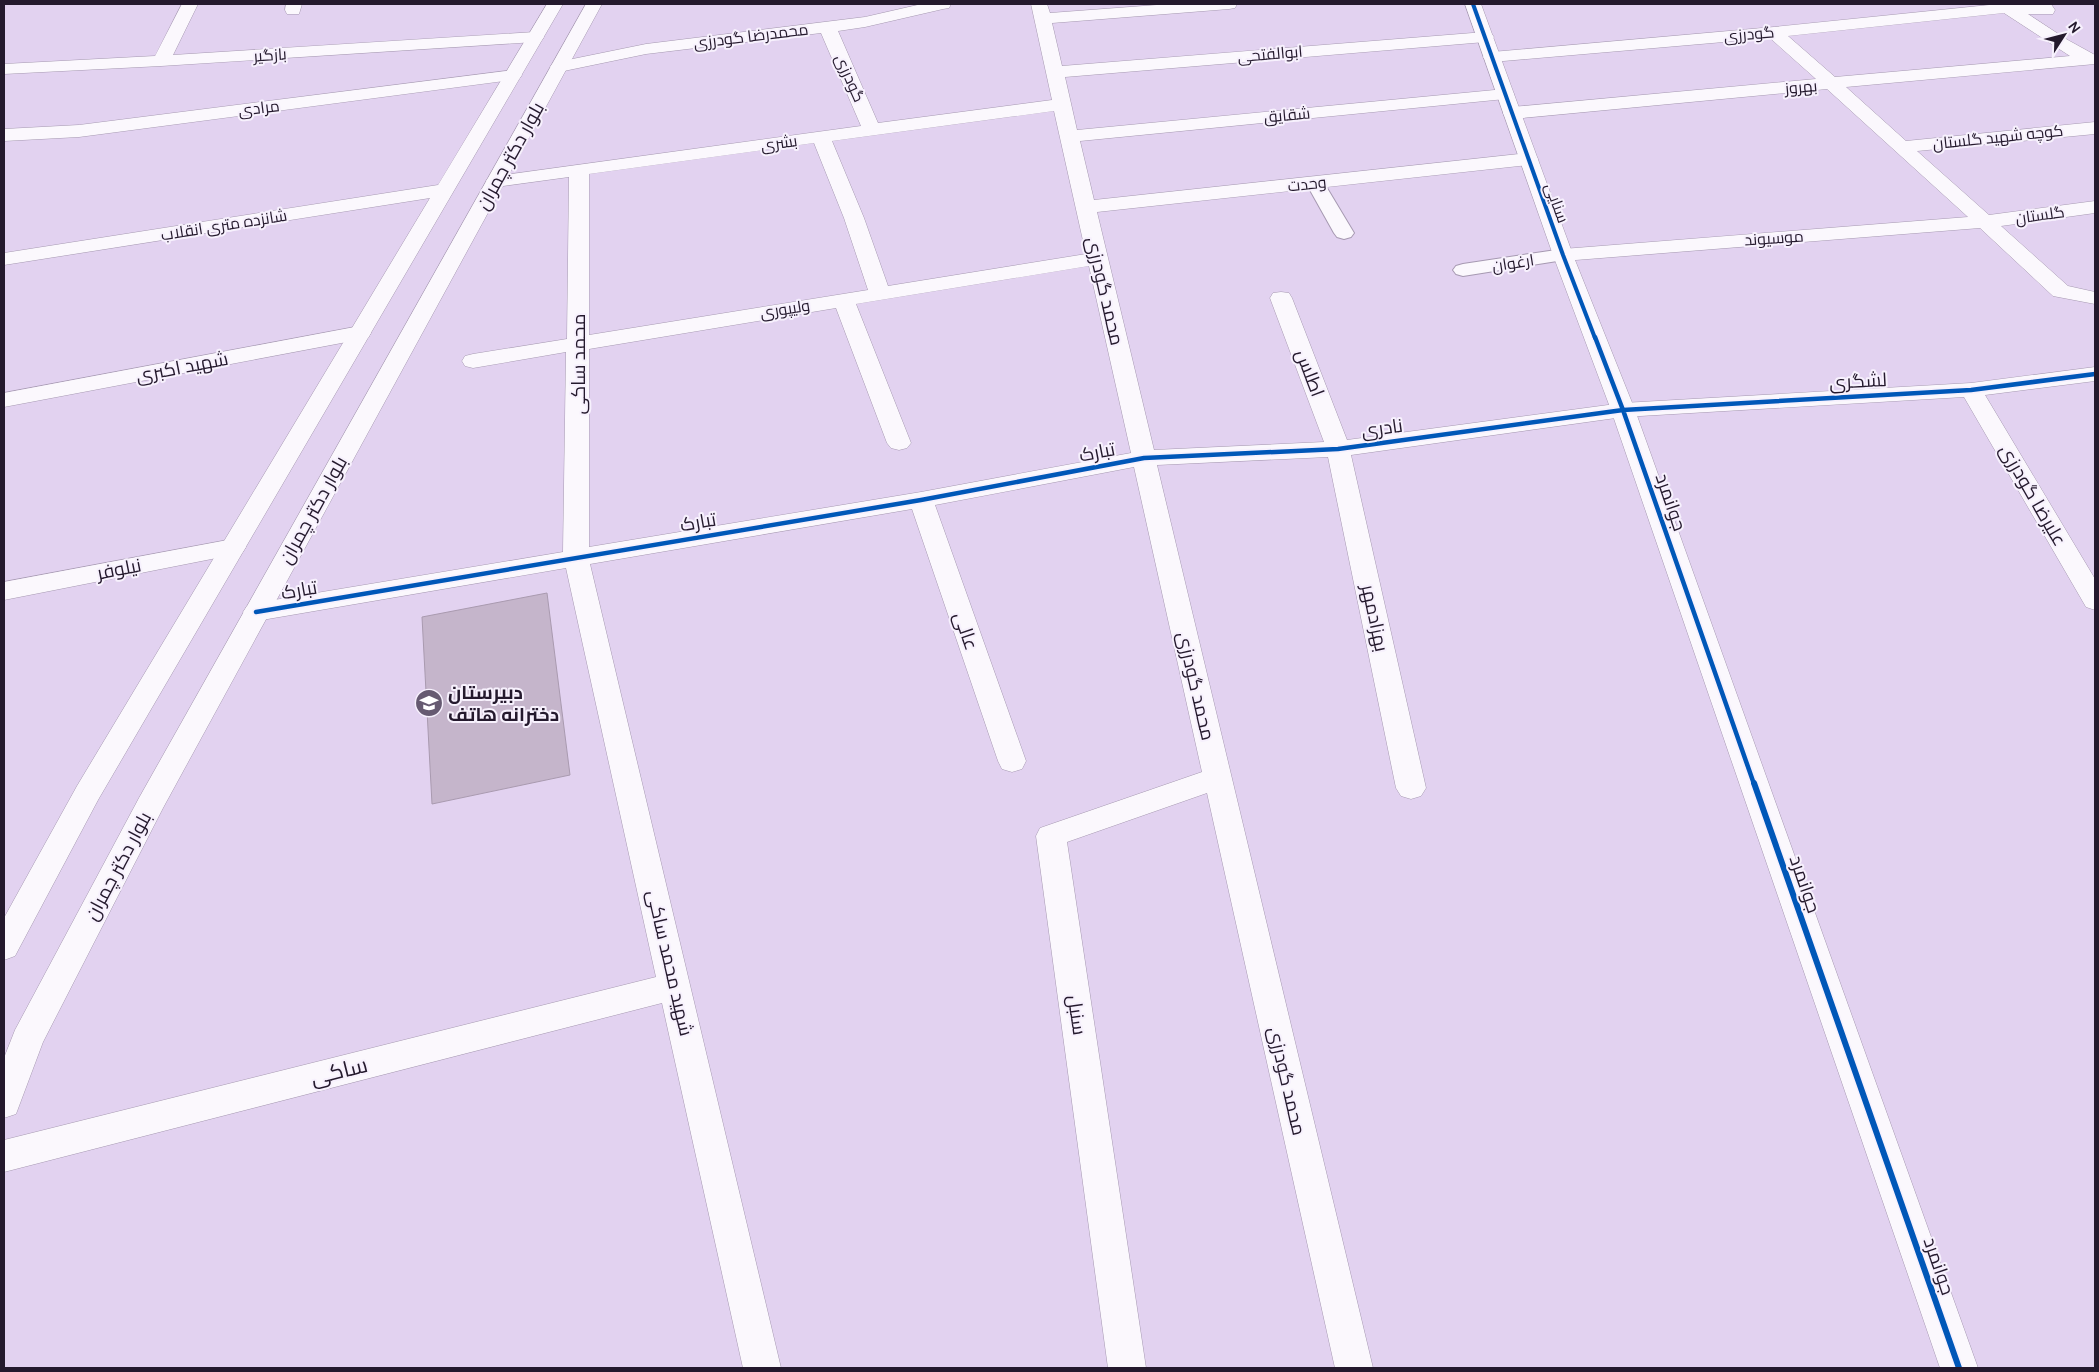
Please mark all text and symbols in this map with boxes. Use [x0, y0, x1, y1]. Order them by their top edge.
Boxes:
north arrow [2039, 10, 2089, 60]
text: N [2064, 18, 2085, 37]
street label: محمدرضا گودرزی [693, 20, 810, 53]
street label: گودرزی [1723, 22, 1775, 47]
street label: ابوالفتحی [1237, 42, 1303, 67]
street label: بازگیر [252, 44, 287, 66]
street label: گودرزی [830, 51, 869, 105]
street label: بهروز [1783, 76, 1818, 99]
street label: مرادی [237, 96, 281, 121]
street label: بلوار دکتر چمران [471, 98, 550, 214]
street label: شقایق [1263, 103, 1311, 127]
street label: کوچه شهید گلستان [1932, 121, 2064, 155]
street label: بشری [759, 131, 799, 156]
street label: وحدت [1287, 173, 1327, 195]
street label: سنایی [1540, 180, 1573, 226]
street label: گلستان [2014, 202, 2066, 229]
street label: شانزده متری انقلاب [160, 206, 289, 245]
street label: موسیوند [1744, 226, 1804, 250]
street label: محمد گودرزی [1081, 234, 1129, 348]
street label: ارغوان [1491, 250, 1535, 277]
street label: ولیپوری [759, 296, 811, 323]
street label: محمد ساکی [567, 314, 590, 414]
street label: اطلس [1291, 346, 1329, 400]
street label: شهید اکبری [134, 347, 230, 387]
street label: لشگری [1829, 368, 1887, 394]
street label: نادری [1360, 414, 1404, 442]
street label: تبارک [1077, 437, 1117, 467]
street label: علیرضا گودرزی [1995, 440, 2071, 550]
street label: بلوار دکتر چمران [274, 452, 353, 568]
street label: جوانمرد [1650, 470, 1692, 534]
street label: تبارک [678, 508, 718, 536]
street label: نیلوفر [94, 553, 143, 585]
street label: تبارک [279, 576, 319, 604]
street label: بهزادمهر [1356, 581, 1393, 654]
street label: عالی [949, 609, 983, 653]
street label: محمد گودرزی [1172, 629, 1220, 743]
place label: دبیرستان دخترانه هاتف [448, 681, 559, 726]
school or university icon: دبیرستان دخترانه هاتف [414, 688, 444, 718]
street label: بلوار دکتر چمران [80, 808, 157, 925]
street label: جوانمرد [1784, 852, 1826, 916]
street label: شهید محمد ساکی [642, 888, 698, 1038]
street label: سنبل [1063, 994, 1091, 1036]
street label: محمد گودرزی [1263, 1024, 1311, 1138]
street label: ساکی [308, 1051, 370, 1091]
street label: جوانمرد [1918, 1234, 1960, 1298]

